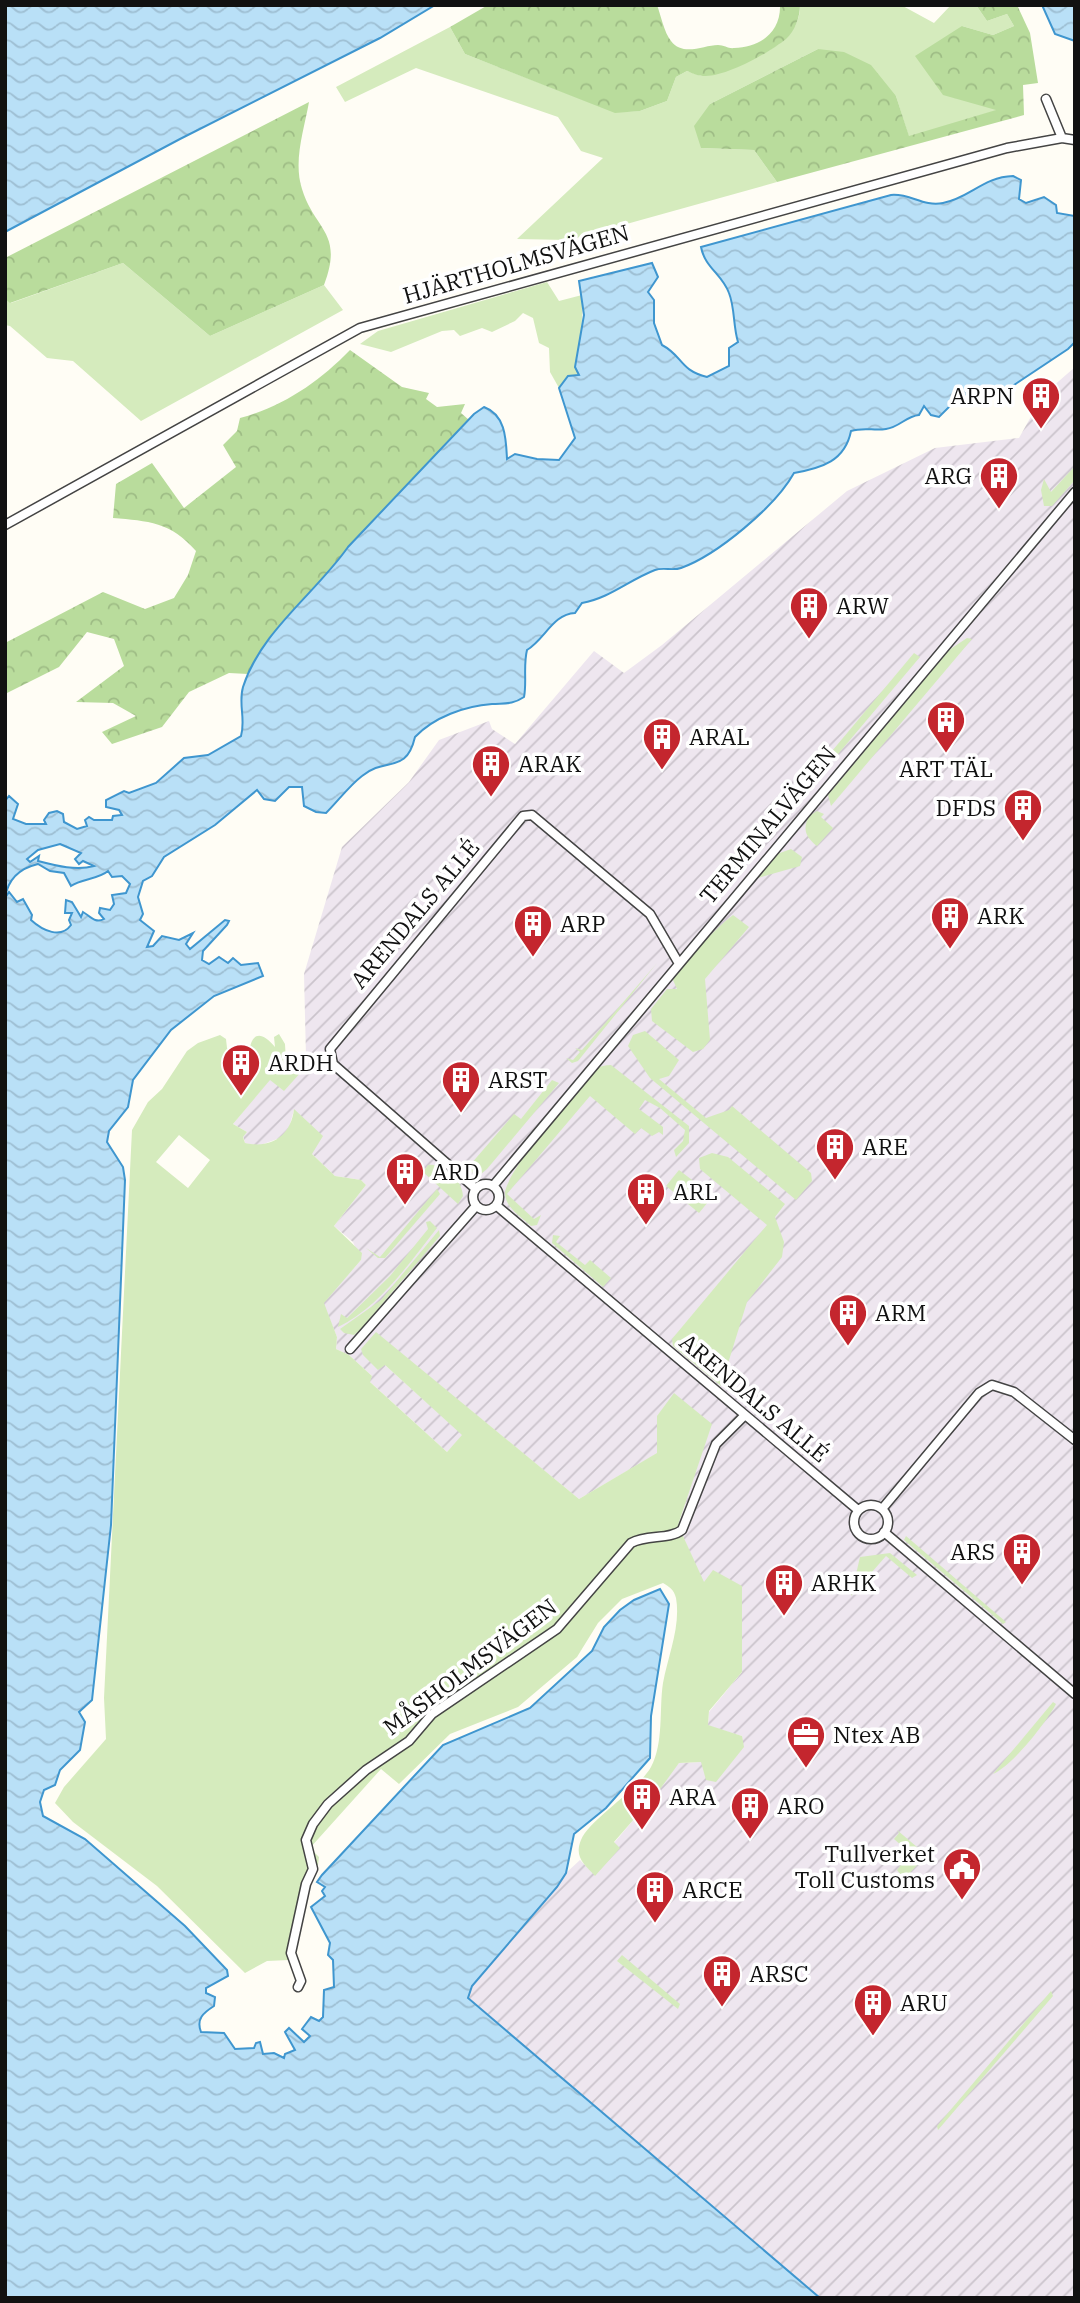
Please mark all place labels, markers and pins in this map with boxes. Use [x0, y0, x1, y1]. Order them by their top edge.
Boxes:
building icon: ARPN [1020, 375, 1062, 430]
place label: ARPN [950, 380, 1014, 410]
building icon: ARG [978, 455, 1020, 510]
place label: ARG [924, 460, 972, 490]
building icon: ARW [788, 585, 830, 640]
place label: ARW [836, 590, 889, 620]
building icon: ART TÄL [925, 699, 967, 754]
building icon: ARAL [641, 716, 683, 771]
place label: ARAL [689, 721, 750, 751]
building icon: ARAK [470, 743, 512, 798]
place label: ARAK [518, 748, 582, 778]
place label: ART TÄL [899, 753, 993, 783]
building icon: DFDS [1002, 787, 1044, 842]
place label: DFDS [936, 792, 996, 822]
building icon: ARK [929, 895, 971, 950]
place label: ARK [977, 900, 1025, 930]
building icon: ARP [512, 903, 554, 958]
place label: ARP [560, 908, 606, 938]
building icon: ARDH [220, 1042, 262, 1097]
place label: ARDH [268, 1047, 334, 1077]
building icon: ARST [440, 1059, 482, 1114]
place label: ARST [488, 1064, 547, 1094]
building icon: ARE [814, 1126, 856, 1181]
place label: ARE [862, 1131, 908, 1161]
building icon: ARD [384, 1151, 426, 1206]
place label: ARD [432, 1156, 479, 1186]
building icon: ARL [625, 1171, 667, 1226]
place label: ARL [673, 1176, 718, 1206]
building icon: ARM [827, 1292, 869, 1347]
place label: ARM [875, 1297, 926, 1327]
building icon: ARS [1001, 1531, 1043, 1586]
place label: ARS [950, 1536, 995, 1566]
building icon: ARHK [763, 1562, 805, 1617]
place label: ARHK [811, 1567, 877, 1597]
office icon: Ntex AB [785, 1714, 827, 1769]
place label: Ntex AB [833, 1719, 921, 1749]
building icon: ARA [621, 1776, 663, 1831]
place label: ARA [669, 1781, 716, 1811]
building icon: ARO [729, 1785, 771, 1840]
place label: ARO [777, 1790, 824, 1820]
place label: Tullverket Toll Customs [794, 1838, 935, 1894]
public building icon: Tullverket Toll Customs [941, 1846, 983, 1901]
building icon: ARCE [634, 1869, 676, 1924]
place label: ARCE [682, 1874, 743, 1904]
building icon: ARSC [701, 1953, 743, 2008]
place label: ARSC [749, 1958, 809, 1988]
building icon: ARU [852, 1982, 894, 2037]
place label: ARU [900, 1987, 948, 2017]

